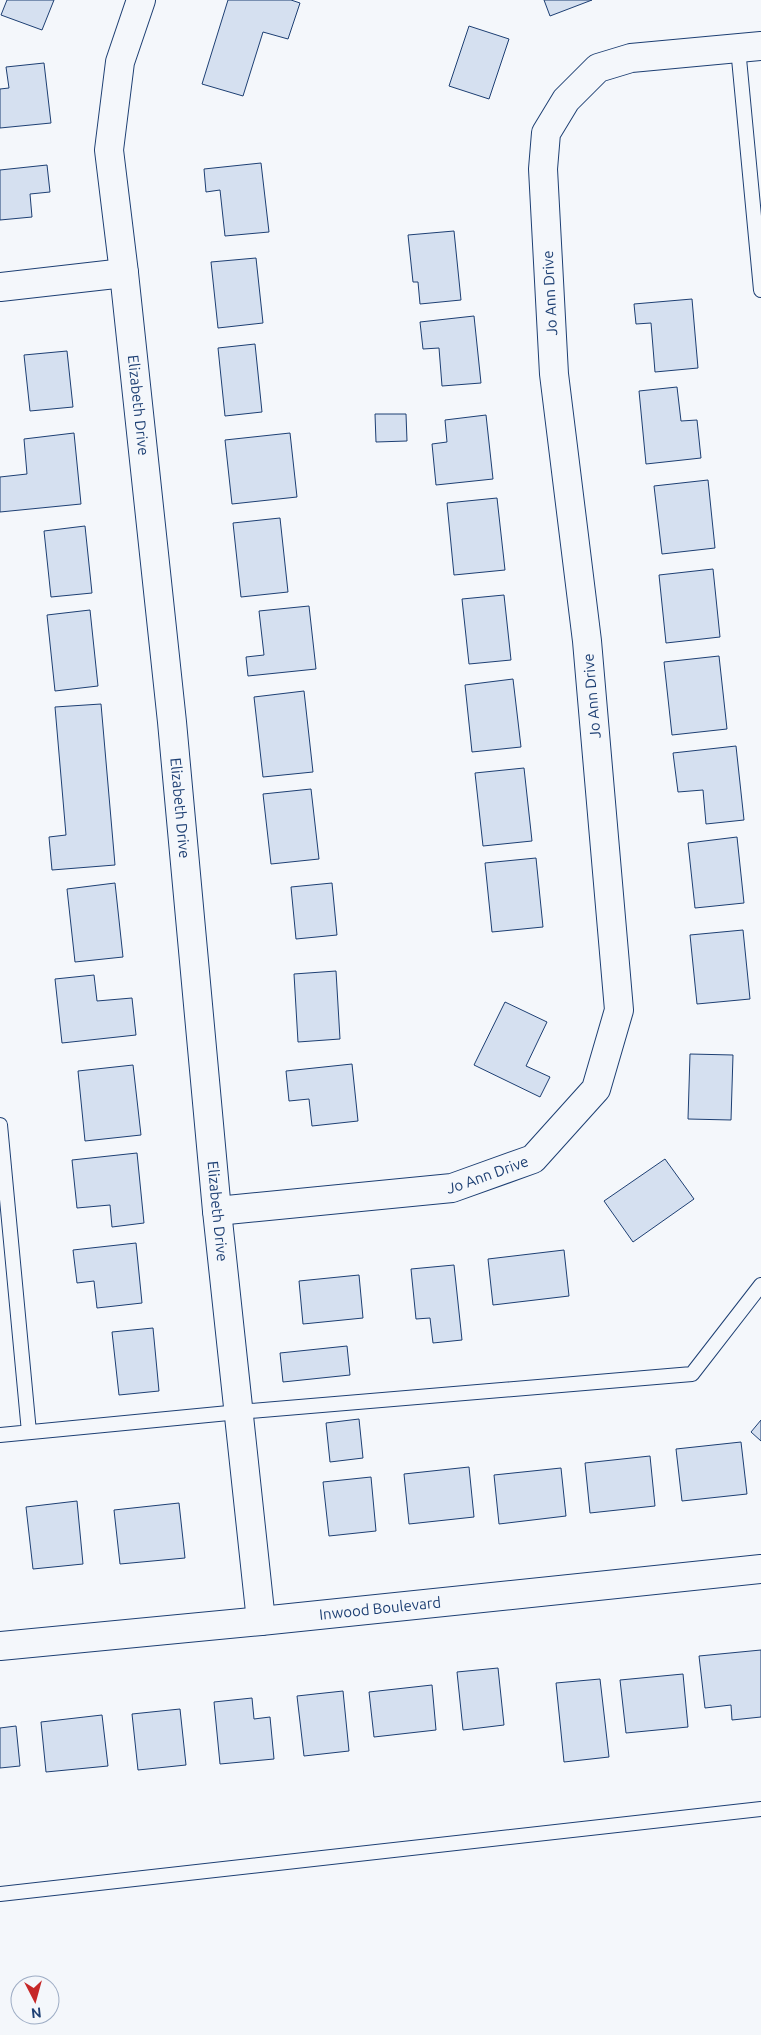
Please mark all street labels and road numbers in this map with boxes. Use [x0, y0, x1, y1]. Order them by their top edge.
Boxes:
street label: Jo Ann Drive [539, 250, 560, 336]
street label: Elizabeth Drive [125, 354, 152, 456]
street label: Jo Ann Drive [579, 653, 604, 739]
street label: Elizabeth Drive [167, 757, 194, 859]
street label: Jo Ann Drive [446, 1152, 531, 1196]
street label: Elizabeth Drive [204, 1160, 231, 1262]
street label: Inwood Boulevard [318, 1593, 442, 1623]

